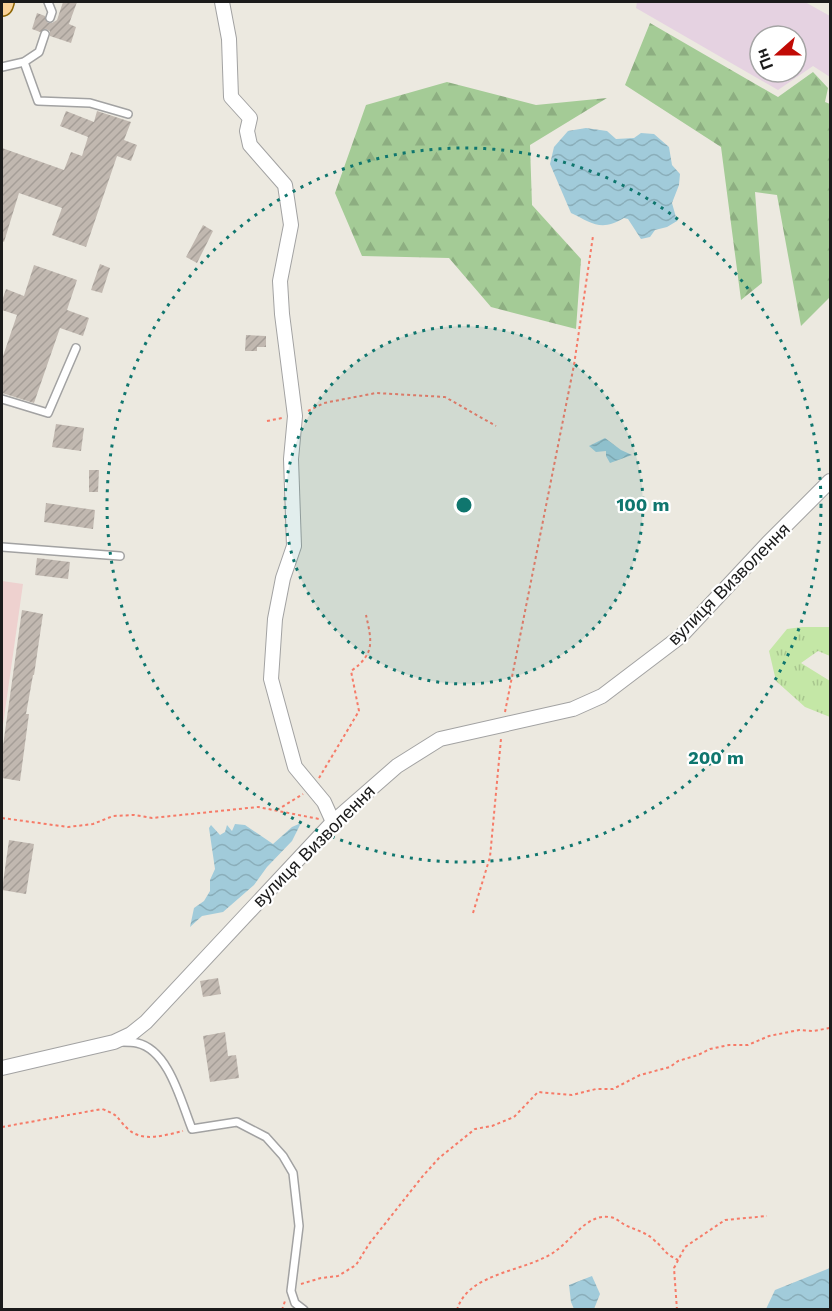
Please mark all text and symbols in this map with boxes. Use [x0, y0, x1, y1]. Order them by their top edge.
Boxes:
north arrow [748, 24, 808, 84]
text: Пн [752, 46, 777, 72]
text: 100 m [616, 494, 670, 515]
centre of rings [454, 495, 474, 515]
street label: вулиця Визволення [663, 518, 794, 649]
text: 200 m [688, 747, 744, 768]
street label: вулиця Визволення [248, 780, 379, 911]

